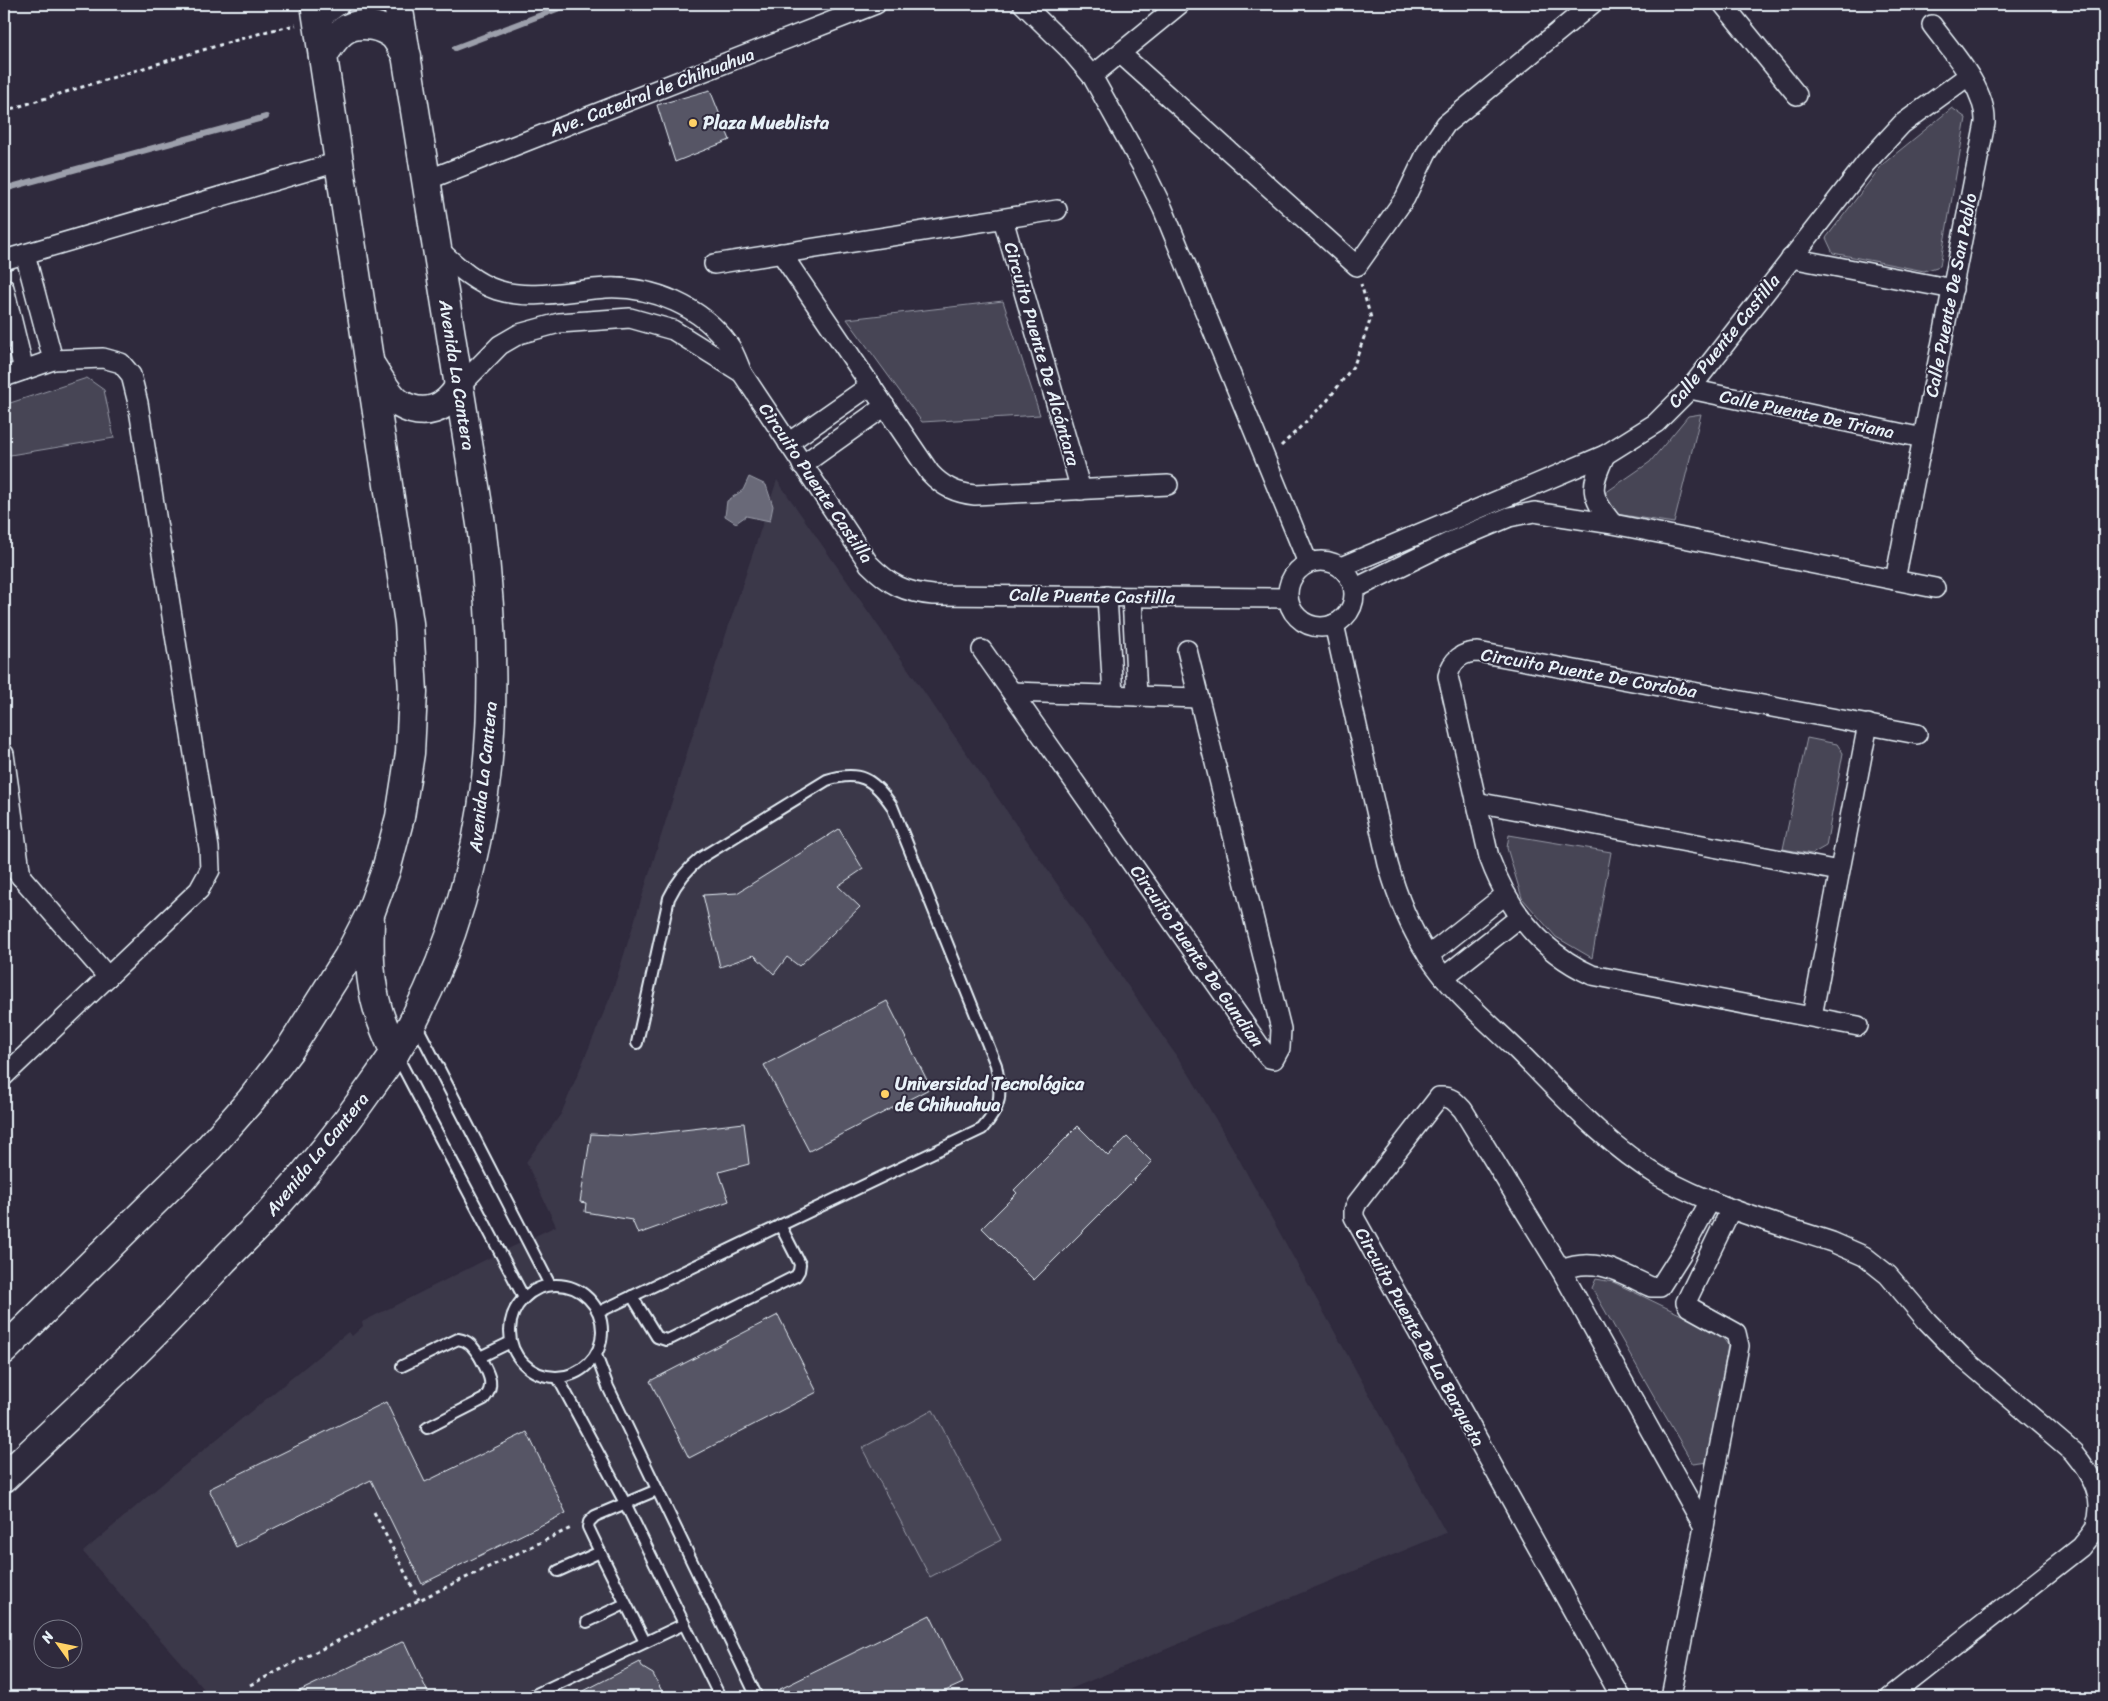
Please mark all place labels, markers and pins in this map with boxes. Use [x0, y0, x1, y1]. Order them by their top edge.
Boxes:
place label: Plaza Mueblista [703, 107, 830, 139]
marker: Plaza Mueblista [687, 117, 699, 129]
place label: Universidad Tecnológica de Chihuahua [895, 1068, 1085, 1121]
marker: Universidad Tecnológica de Chihuahua [879, 1088, 891, 1100]

